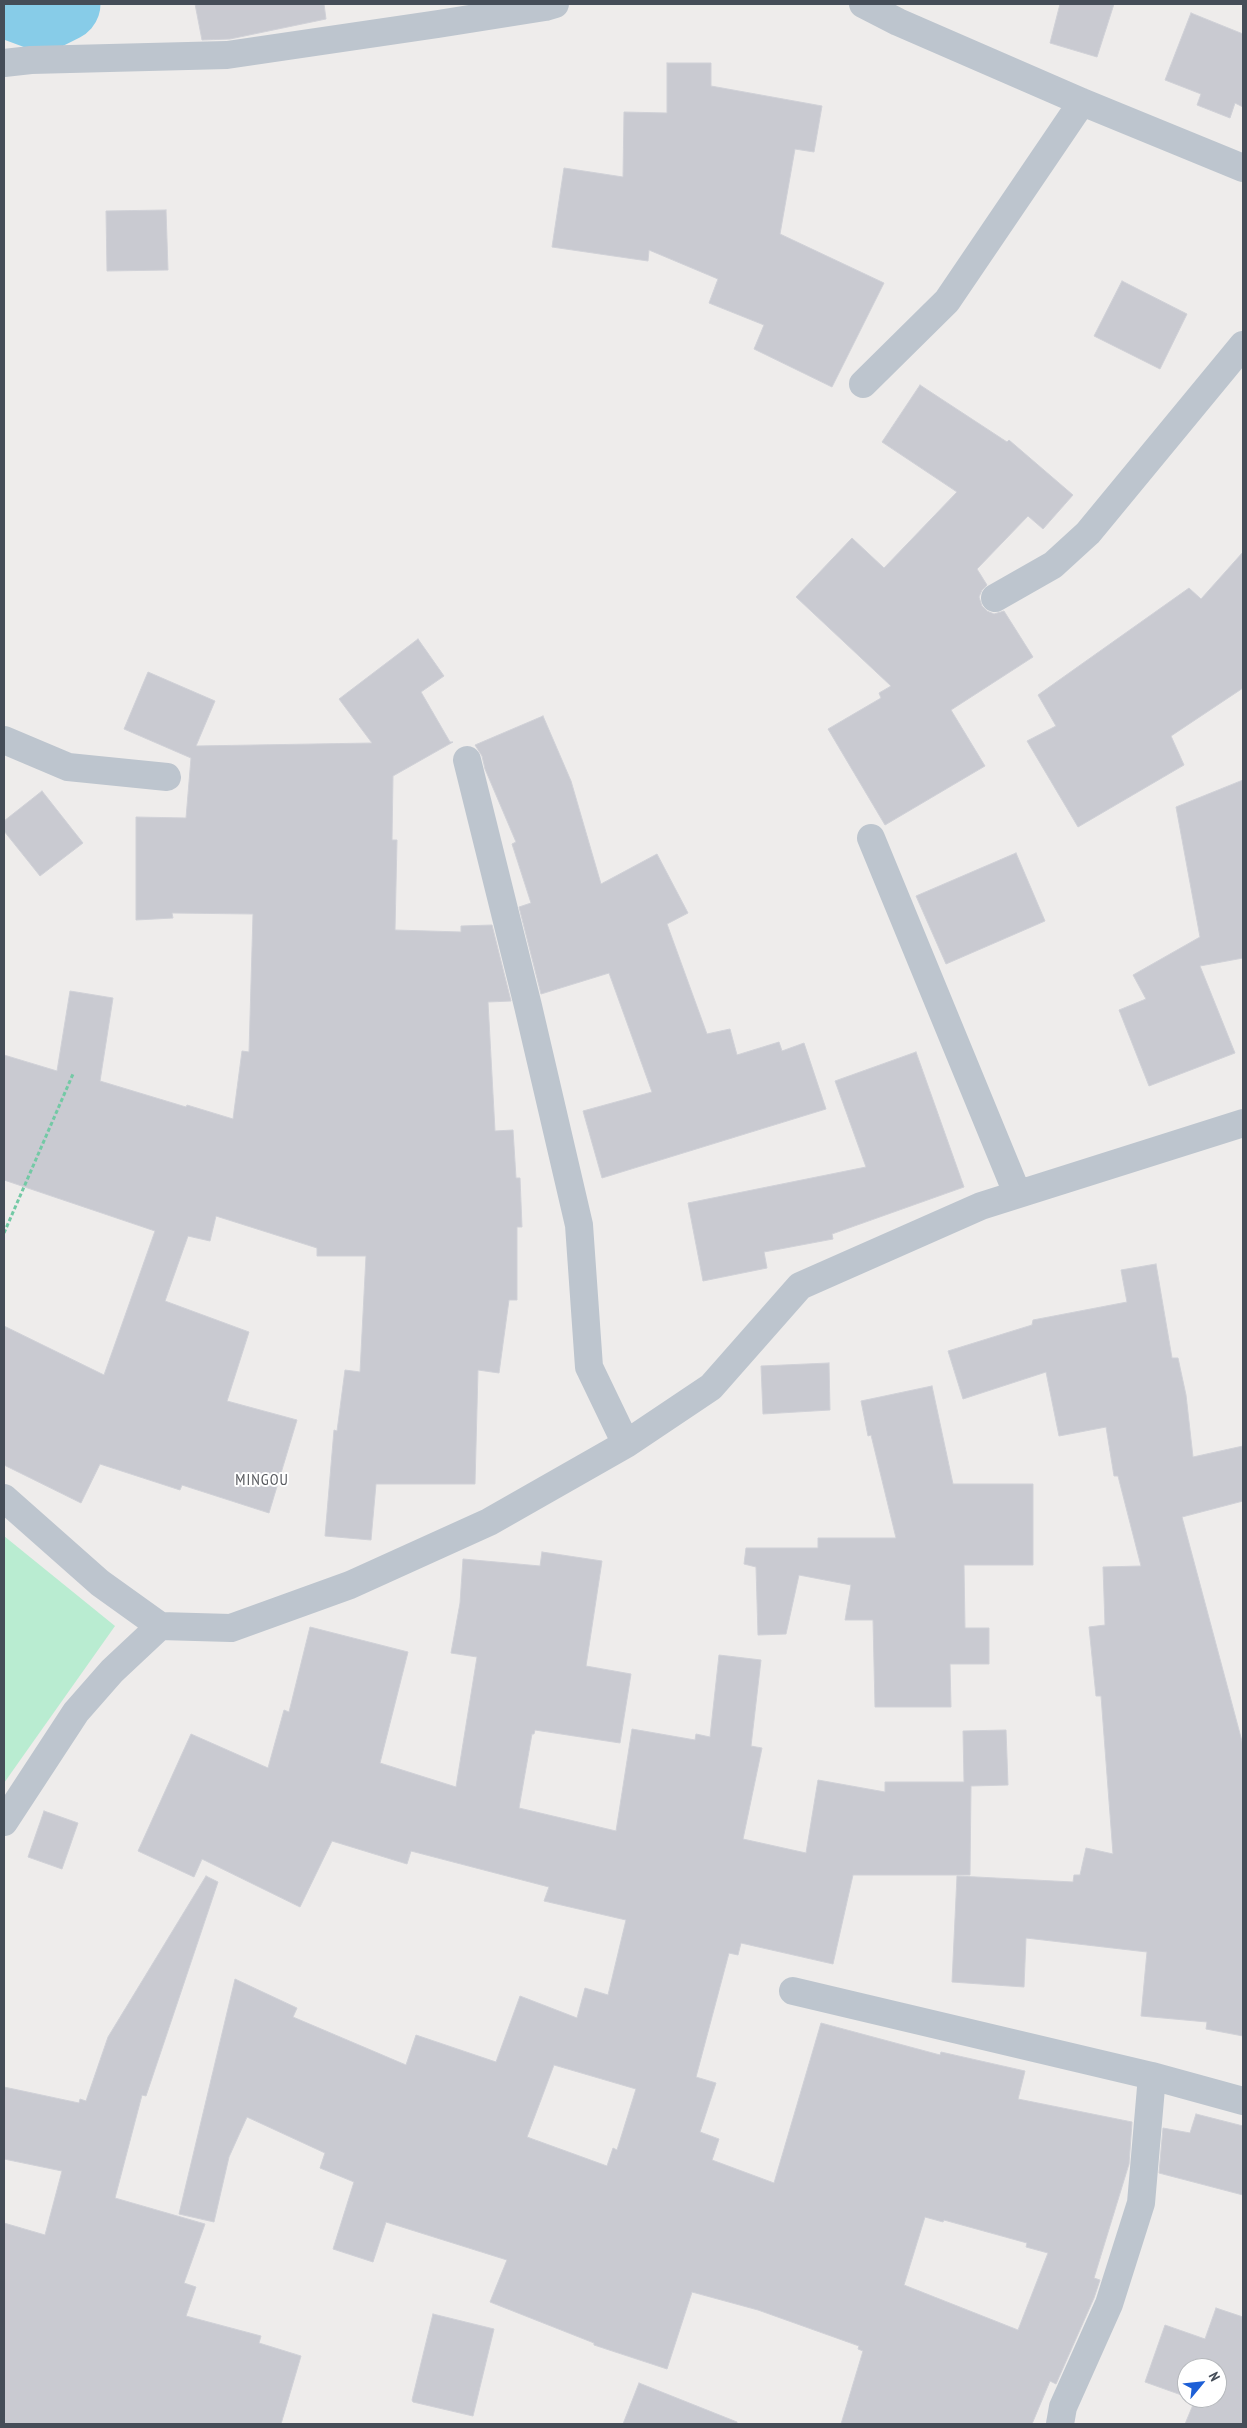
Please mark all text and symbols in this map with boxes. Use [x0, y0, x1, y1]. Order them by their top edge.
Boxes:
district label: MINGOU [234, 1470, 290, 1490]
north arrow [1177, 2358, 1227, 2408]
text: N [1205, 2369, 1224, 2384]

